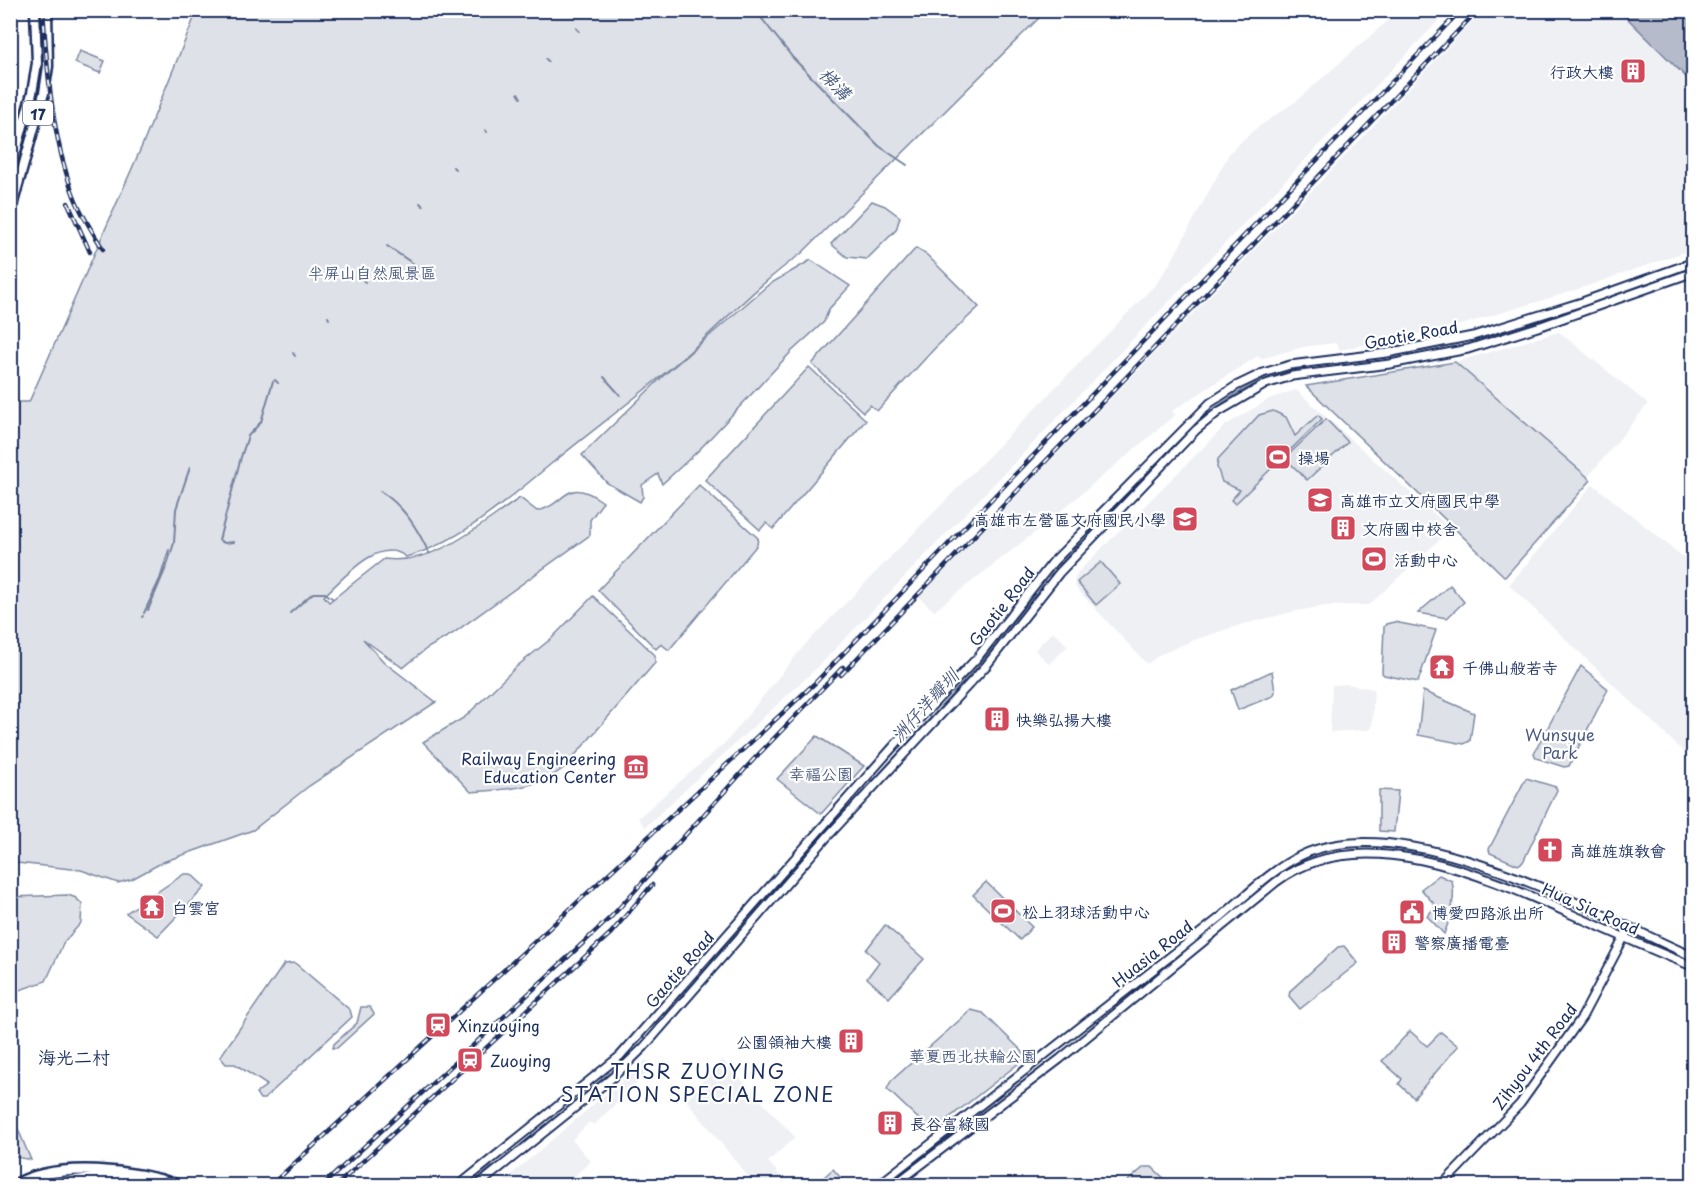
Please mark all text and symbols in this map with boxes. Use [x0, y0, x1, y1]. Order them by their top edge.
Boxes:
building icon: 行政大樓 [1618, 56, 1648, 86]
place label: 行政大樓 [1550, 59, 1614, 83]
water label: 梯溝 [814, 61, 860, 107]
road number: 17 [23, 101, 53, 125]
park label: 半屏山自然風景區 [308, 260, 436, 284]
street label: Gaotie Road [1362, 314, 1460, 354]
sports icon: 操場 [1263, 442, 1293, 472]
place label: 操場 [1298, 445, 1330, 469]
school or university icon: 高雄市立文府國民中學 [1305, 485, 1335, 515]
place label: 高雄市立文府國民中學 [1340, 488, 1500, 512]
school or university icon: 高雄市左營區文府國民小學 [1170, 504, 1200, 534]
place label: 高雄市左營區文府國民小學 [974, 507, 1166, 531]
building icon: 文府國中校舍 [1328, 513, 1358, 543]
place label: 文府國中校舍 [1362, 516, 1458, 540]
sports icon: 活動中心 [1359, 544, 1389, 574]
place label: 活動中心 [1394, 547, 1458, 571]
street label: Gaotie Road [962, 561, 1040, 651]
temple icon: 千佛山般若寺 [1427, 652, 1457, 682]
place label: 千佛山般若寺 [1462, 655, 1558, 679]
water label: 洲仔洋瓣圳 [884, 661, 965, 747]
building icon: 快樂弘揚大樓 [982, 704, 1012, 734]
place label: 快樂弘揚大樓 [1016, 707, 1112, 731]
park label: Wunsyue Park [1525, 722, 1595, 764]
place label: Railway Engineering Education Center [461, 746, 617, 788]
museum icon: Railway Engineering Education Center [621, 752, 651, 782]
park label: 幸福公園 [789, 761, 853, 785]
church icon: 高雄旌旗教會 [1535, 835, 1565, 865]
place label: 高雄旌旗教會 [1570, 838, 1666, 862]
street label: Hua Sia Road [1539, 876, 1643, 940]
temple icon: 白雲宮 [137, 892, 167, 922]
place label: 白雲宮 [172, 895, 220, 919]
sports icon: 松上羽球活動中心 [988, 896, 1018, 926]
public building icon: 博愛四路派出所 [1397, 897, 1427, 927]
place label: 松上羽球活動中心 [1022, 899, 1150, 923]
place label: 博愛四路派出所 [1432, 900, 1544, 924]
street label: Huasia Road [1107, 914, 1197, 992]
street label: Gaotie Road [639, 925, 719, 1013]
building icon: 警察廣播電臺 [1379, 927, 1409, 957]
place label: 警察廣播電臺 [1414, 930, 1510, 954]
street label: Zihyou 4th Road [1486, 998, 1582, 1114]
station icon: Xinzuoying [423, 1010, 453, 1040]
place label: Xinzuoying [458, 1013, 540, 1037]
building icon: 公園領袖大樓 [836, 1026, 866, 1056]
place label: 公園領袖大樓 [736, 1029, 832, 1053]
district label: 海光二村 [38, 1043, 110, 1070]
park label: 華夏西北扶輪公園 [909, 1043, 1037, 1067]
station icon: Zuoying [455, 1045, 485, 1075]
place label: Zuoying [490, 1048, 551, 1072]
district label: THSR ZUOYING STATION SPECIAL ZONE [561, 1056, 835, 1109]
building icon: 長谷富綠國 [875, 1108, 905, 1138]
place label: 長谷富綠國 [910, 1111, 990, 1135]

